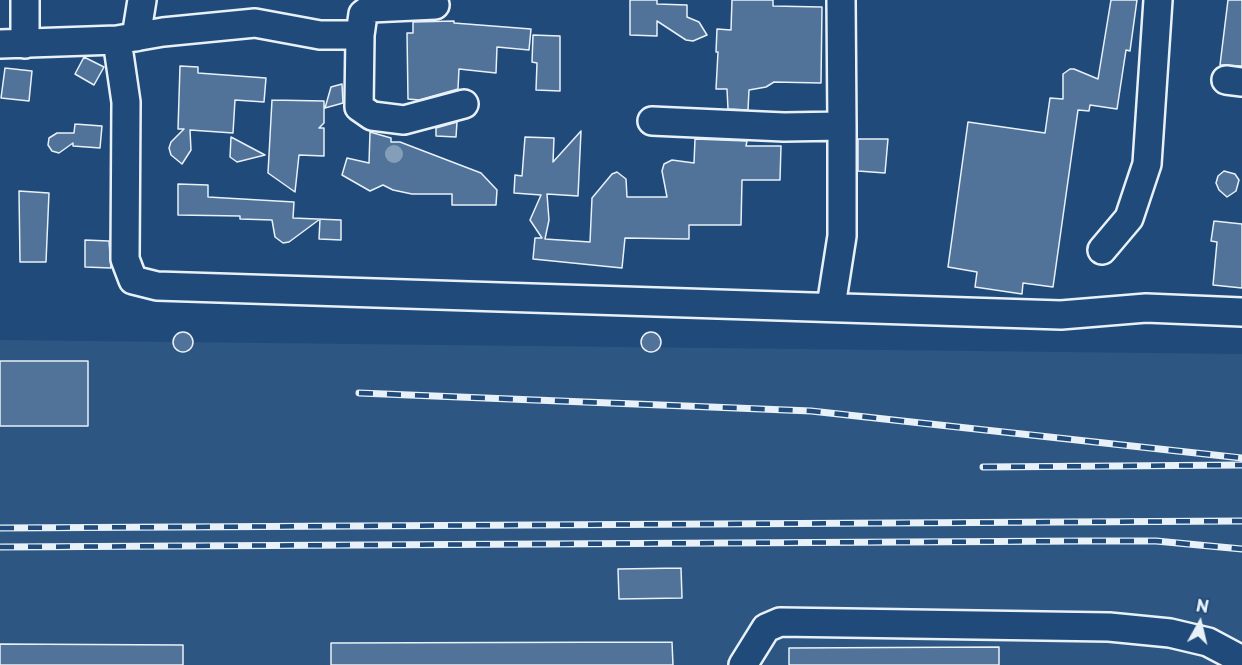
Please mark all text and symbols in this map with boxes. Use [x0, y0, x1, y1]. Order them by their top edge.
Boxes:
text: N [1195, 592, 1210, 618]
north arrow [1170, 593, 1230, 653]

